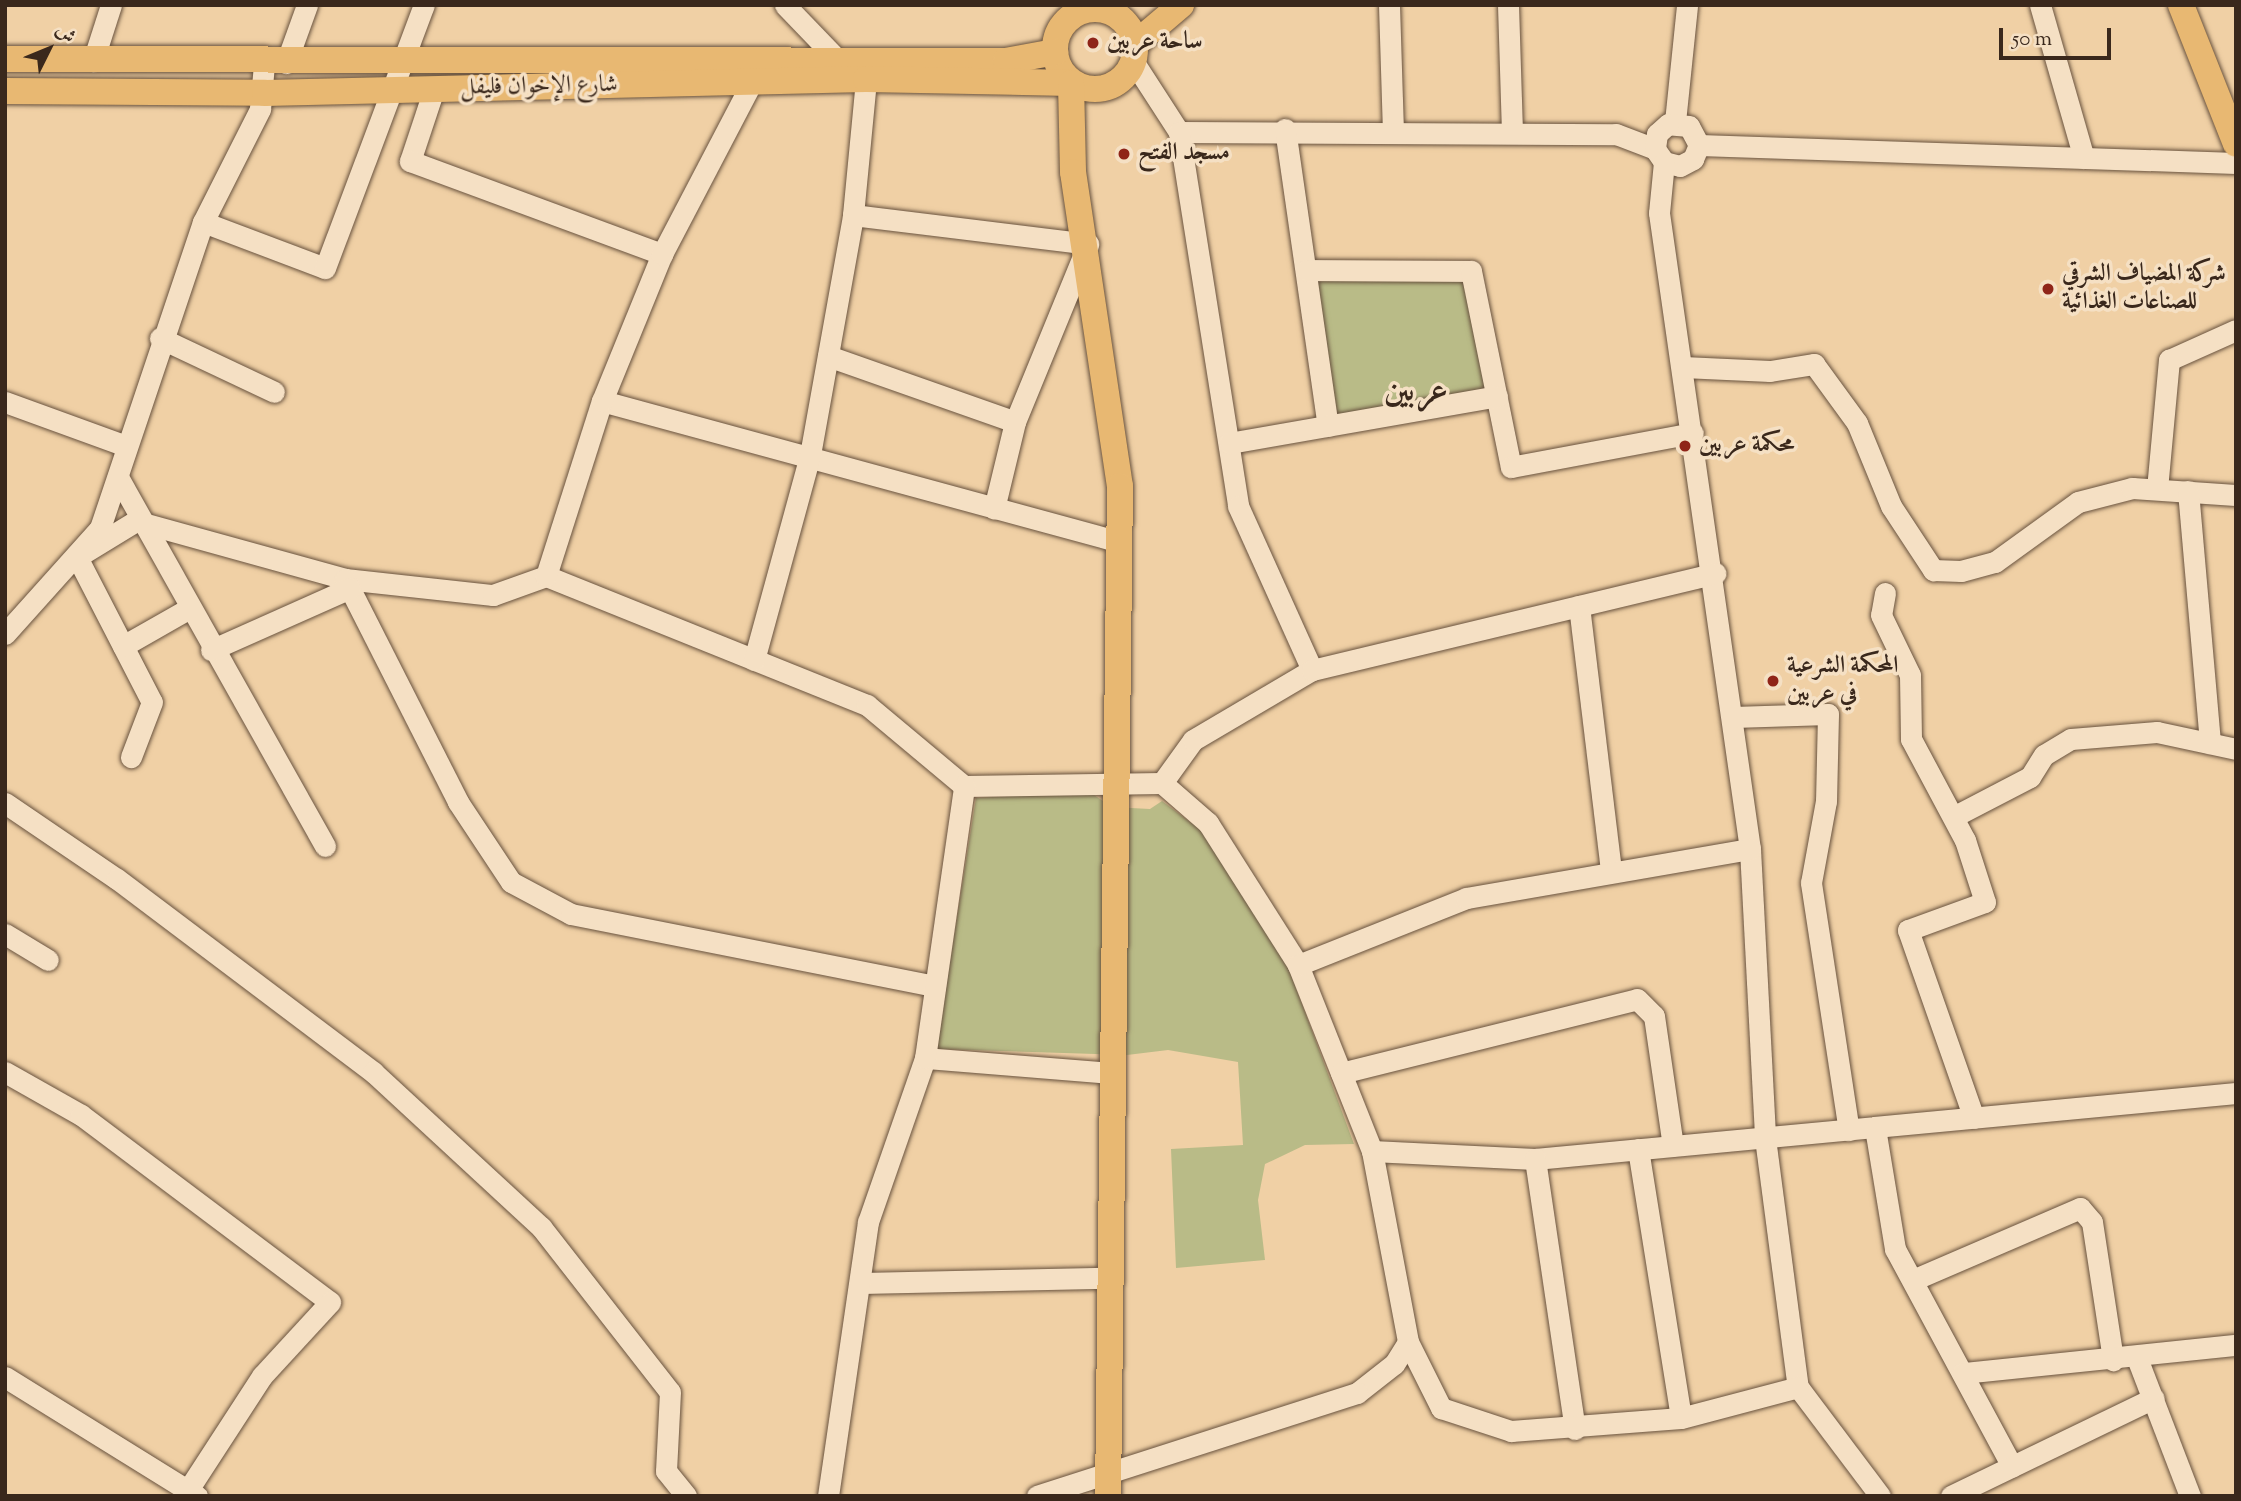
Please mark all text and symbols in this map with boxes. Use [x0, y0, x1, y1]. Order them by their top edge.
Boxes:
north arrow [14, 14, 84, 84]
scale bar [2003, 14, 2115, 58]
text: ش [48, 18, 81, 50]
text: 50 m [2012, 25, 2052, 55]
place label: ساحة عربين [1107, 29, 1203, 57]
marker: ساحة عربين [1085, 35, 1101, 51]
street label: شارع الإخوان فليفل [460, 71, 618, 103]
place label: مسجد الفتح [1138, 140, 1230, 168]
marker: مسجد الفتح [1116, 146, 1132, 162]
place label: شركة المضياف الشرقي للصناعات الغذائية [2062, 261, 2226, 317]
marker: شركة المضياف الشرقي للصناعات الغذائية [2040, 281, 2056, 297]
district label: عربين [1384, 373, 1448, 411]
place label: محكمة عربين [1699, 432, 1794, 460]
marker: محكمة عربين [1677, 438, 1693, 454]
place label: المحكمة الشرعية في عربين [1787, 653, 1899, 709]
marker: المحكمة الشرعية في عربين [1765, 673, 1781, 689]

